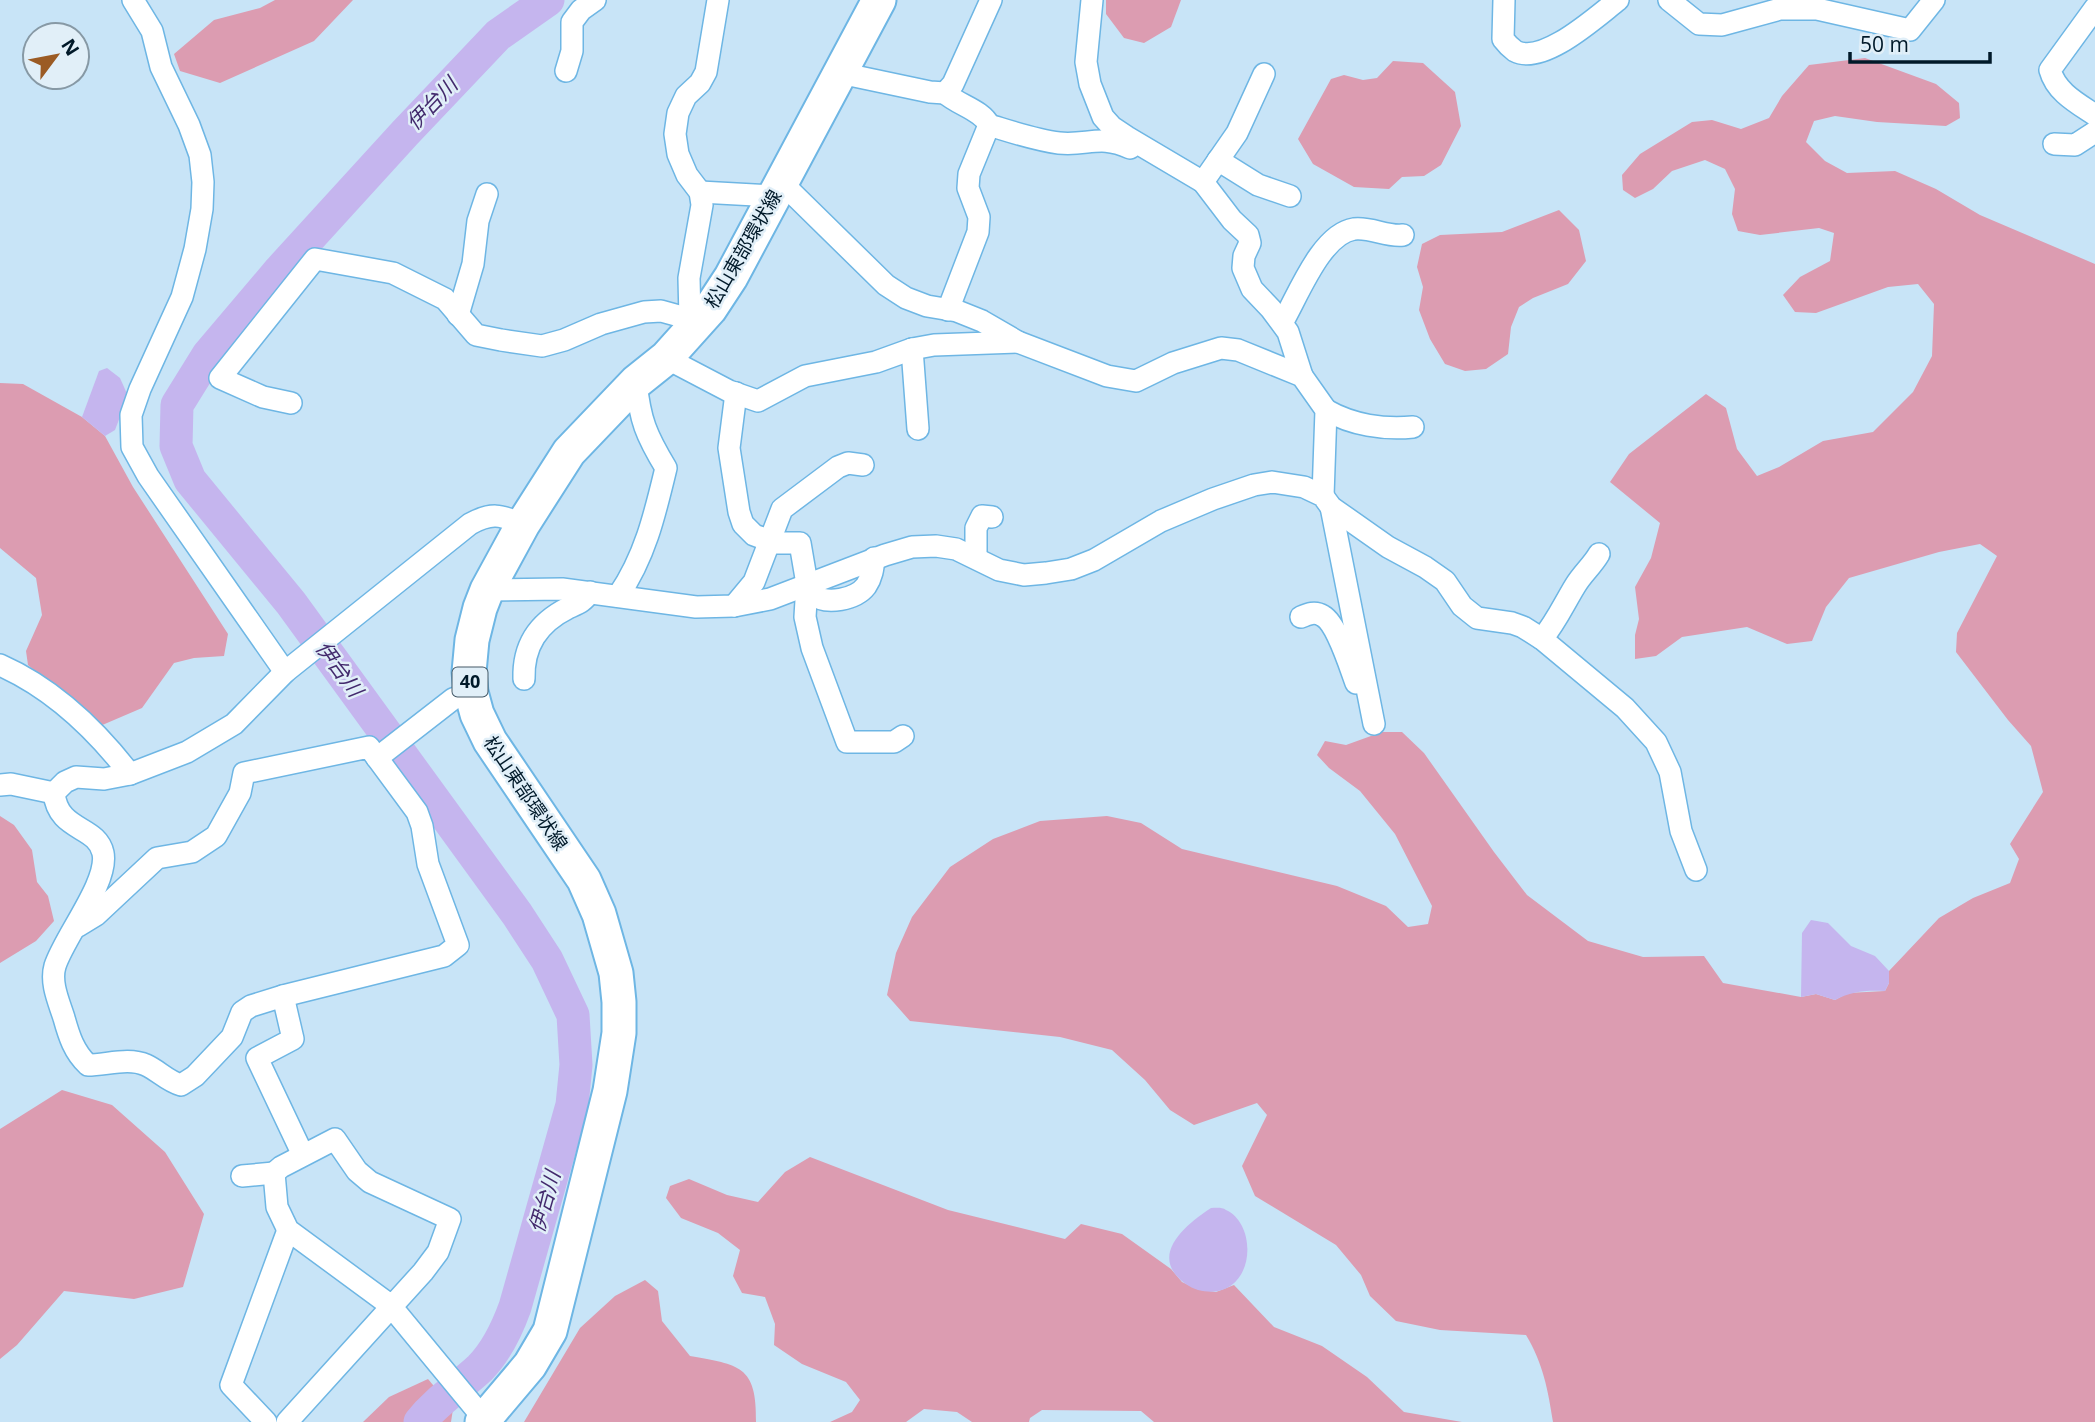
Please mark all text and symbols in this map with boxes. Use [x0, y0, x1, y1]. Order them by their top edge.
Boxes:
north arrow [21, 21, 91, 91]
scale bar [1850, 21, 1990, 65]
text: 50 m [1860, 30, 1909, 58]
text: N [55, 34, 86, 60]
water label: 伊台川 [399, 69, 465, 136]
street label: 松山東部環状線 [698, 185, 788, 313]
water label: 伊台川 [310, 635, 371, 704]
road number: 40 [452, 668, 488, 696]
street label: 松山東部環状線 [478, 731, 574, 855]
water label: 伊台川 [522, 1166, 567, 1236]

